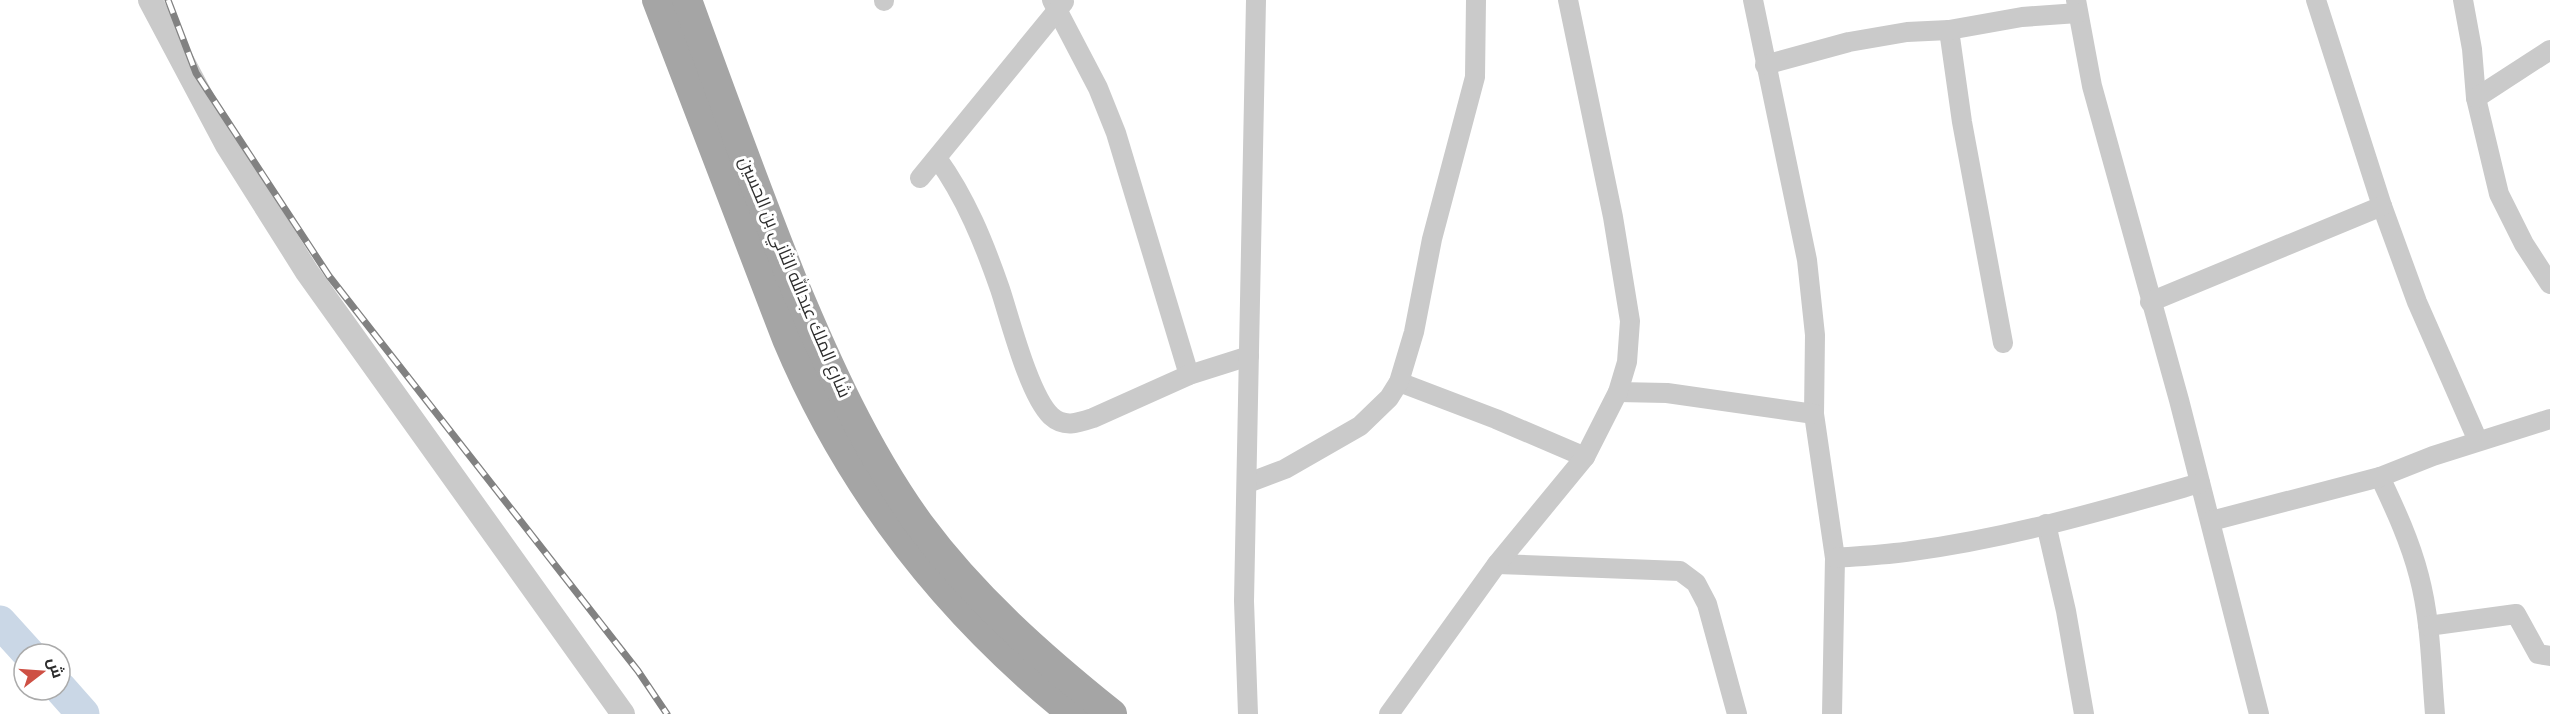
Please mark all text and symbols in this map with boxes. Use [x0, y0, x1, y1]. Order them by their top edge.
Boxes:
street label: شارع الملك عبدالله الثاني بن الحسين [731, 153, 857, 402]
north arrow [12, 642, 72, 702]
text: ش [44, 655, 68, 680]

